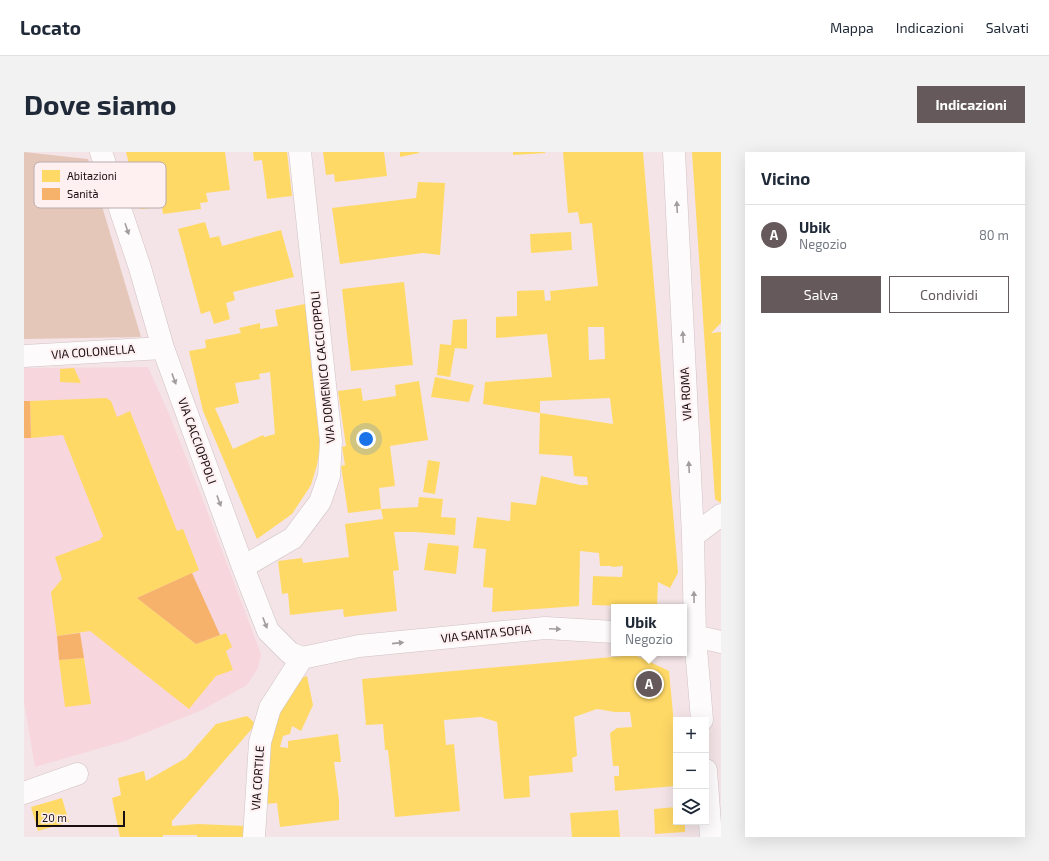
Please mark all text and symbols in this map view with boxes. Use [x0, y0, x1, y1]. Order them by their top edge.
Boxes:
text: Locato [20, 16, 81, 39]
text: Mappa [830, 19, 874, 36]
text: Indicazioni [896, 19, 964, 36]
text: Salvati [986, 19, 1029, 36]
button: Indicazioni [917, 86, 1025, 123]
text: Dove siamo [24, 87, 177, 121]
legend [34, 162, 166, 208]
text: Vicino [761, 168, 810, 188]
text: Abitazioni [67, 169, 117, 182]
text: Sanità [67, 187, 99, 200]
one-way arrow [673, 201, 680, 213]
text: Ubik [799, 218, 831, 236]
one-way arrow [124, 223, 130, 235]
text: A [770, 227, 778, 243]
text: 80 m [979, 227, 1009, 243]
text: Negozio [799, 236, 847, 252]
button: Salva [761, 276, 881, 313]
button: Condividi [889, 276, 1009, 313]
street label: VIA DOMENICO CACCIOPPOLI [307, 290, 337, 444]
one-way arrow [680, 330, 686, 343]
street label: VIA COLONELLA [51, 341, 136, 361]
street label: VIA ROMA [677, 366, 693, 421]
one-way arrow [172, 374, 178, 386]
street label: VIA CACCIOPPOLI [176, 396, 220, 486]
your location [356, 429, 376, 449]
one-way arrow [686, 461, 693, 473]
one-way arrow [217, 496, 223, 508]
one-way arrow [691, 590, 697, 603]
popup [611, 604, 687, 656]
text: Ubik [625, 613, 657, 631]
one-way arrow [262, 617, 268, 629]
street label: VIA SANTA SOFIA [440, 621, 532, 645]
one-way arrow [549, 625, 561, 632]
text: Negozio [625, 631, 673, 647]
one-way arrow [392, 639, 404, 646]
pin: A [636, 669, 662, 699]
map controls [673, 717, 709, 825]
button: + [673, 717, 709, 753]
street label: VIA CORTILE [248, 745, 266, 811]
button: − [673, 753, 709, 789]
button: layers [673, 789, 709, 825]
scale bar [36, 809, 125, 828]
text: 20 m [42, 811, 67, 824]

